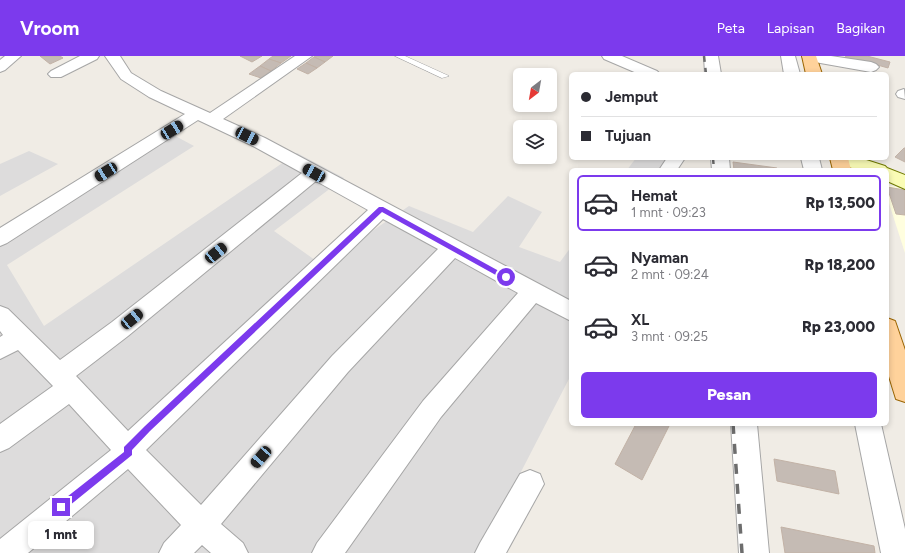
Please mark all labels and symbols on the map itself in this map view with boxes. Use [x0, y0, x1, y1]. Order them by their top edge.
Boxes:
north arrow [513, 68, 557, 112]
car [159, 119, 185, 141]
car [234, 125, 260, 147]
car [93, 161, 119, 183]
car [301, 162, 327, 184]
car [203, 241, 229, 265]
route start [497, 268, 515, 286]
car [119, 307, 145, 331]
car [249, 444, 273, 470]
route end [52, 498, 70, 516]
callout: 1 mnt [28, 521, 94, 549]

